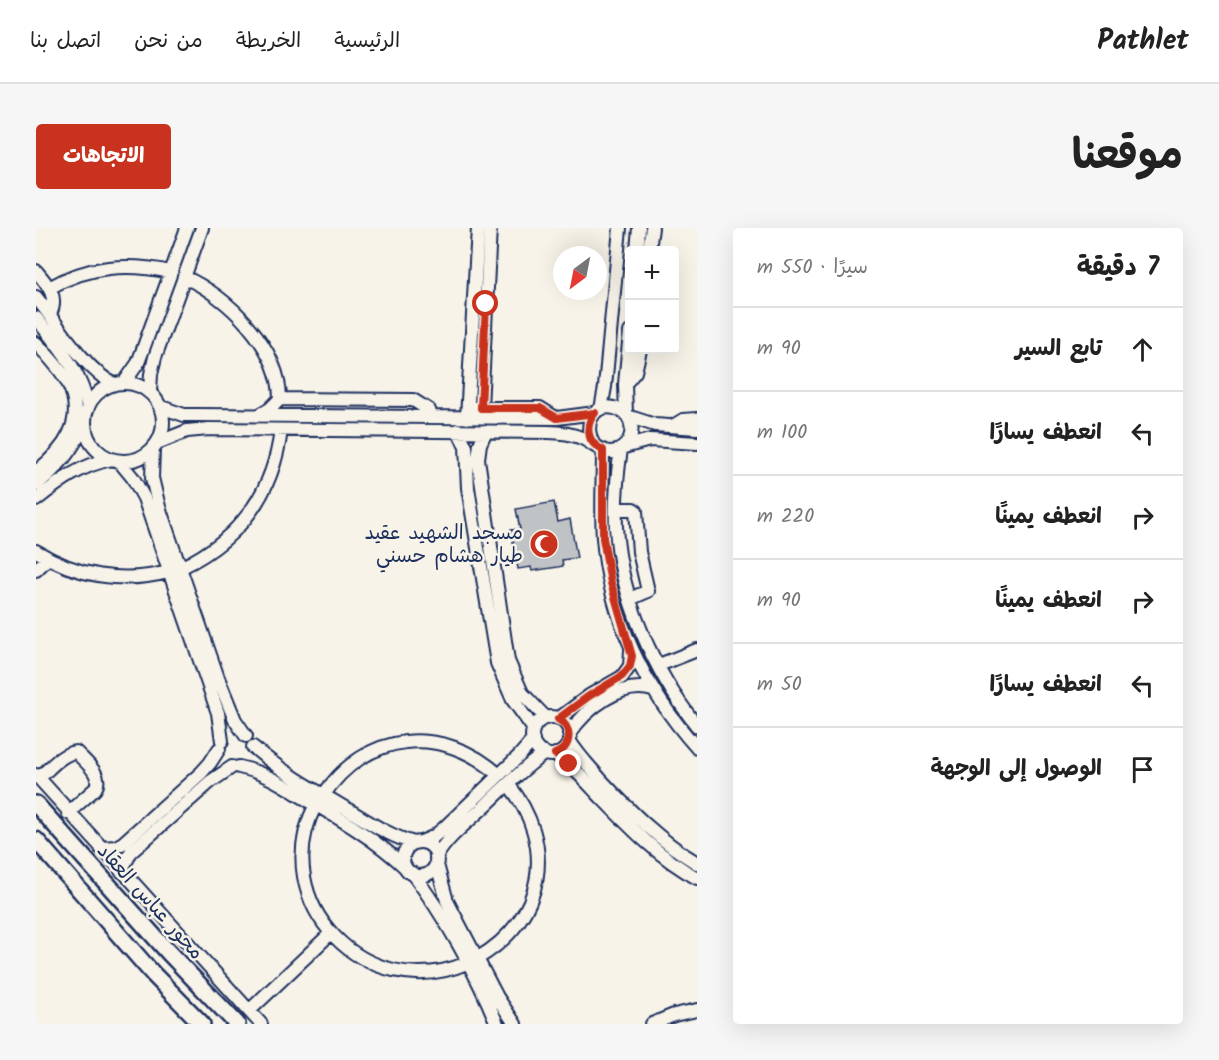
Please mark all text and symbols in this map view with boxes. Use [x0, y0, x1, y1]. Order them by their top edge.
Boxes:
text: Pathlet [1097, 19, 1189, 64]
text: اتصل بنا [30, 25, 101, 58]
text: من نحن [134, 25, 203, 58]
text: الخريطة [236, 25, 301, 58]
text: الرئيسية [334, 25, 400, 58]
text: موقعنا [1072, 123, 1183, 190]
button: الاتجاهات [36, 124, 171, 189]
north arrow [553, 246, 607, 300]
map controls [625, 246, 679, 354]
button: + [625, 246, 679, 300]
text: 7 دقيقة [1077, 247, 1159, 289]
text: سيرًا · 550 m [757, 252, 868, 284]
route start [472, 290, 498, 316]
button: − [625, 300, 679, 354]
text: تابع السير [1015, 332, 1102, 367]
text: 90 m [757, 333, 801, 365]
icon: ahead [1126, 333, 1159, 366]
text: انعطف يسارًا [990, 416, 1102, 451]
text: 100 m [757, 417, 807, 449]
icon: left [1126, 417, 1159, 450]
text: انعطف يمينًا [995, 500, 1102, 535]
text: 220 m [757, 501, 814, 533]
icon: right [1126, 501, 1159, 534]
place label: مسجد الشهيد عقيد طيار هشام حسني [365, 518, 523, 573]
mosque icon: مسجد الشهيد عقيد طيار هشام حسني [528, 528, 560, 560]
text: انعطف يمينًا [995, 584, 1102, 619]
text: 90 m [757, 585, 801, 617]
icon: right [1126, 585, 1159, 618]
text: انعطف يسارًا [990, 668, 1102, 703]
text: 50 m [757, 669, 802, 701]
icon: left [1126, 669, 1159, 702]
route end [555, 750, 581, 776]
text: الوصول إلى الوجهة [930, 752, 1102, 787]
icon: arrive [1126, 753, 1159, 786]
street label: محور عباس العقاد [88, 837, 211, 968]

